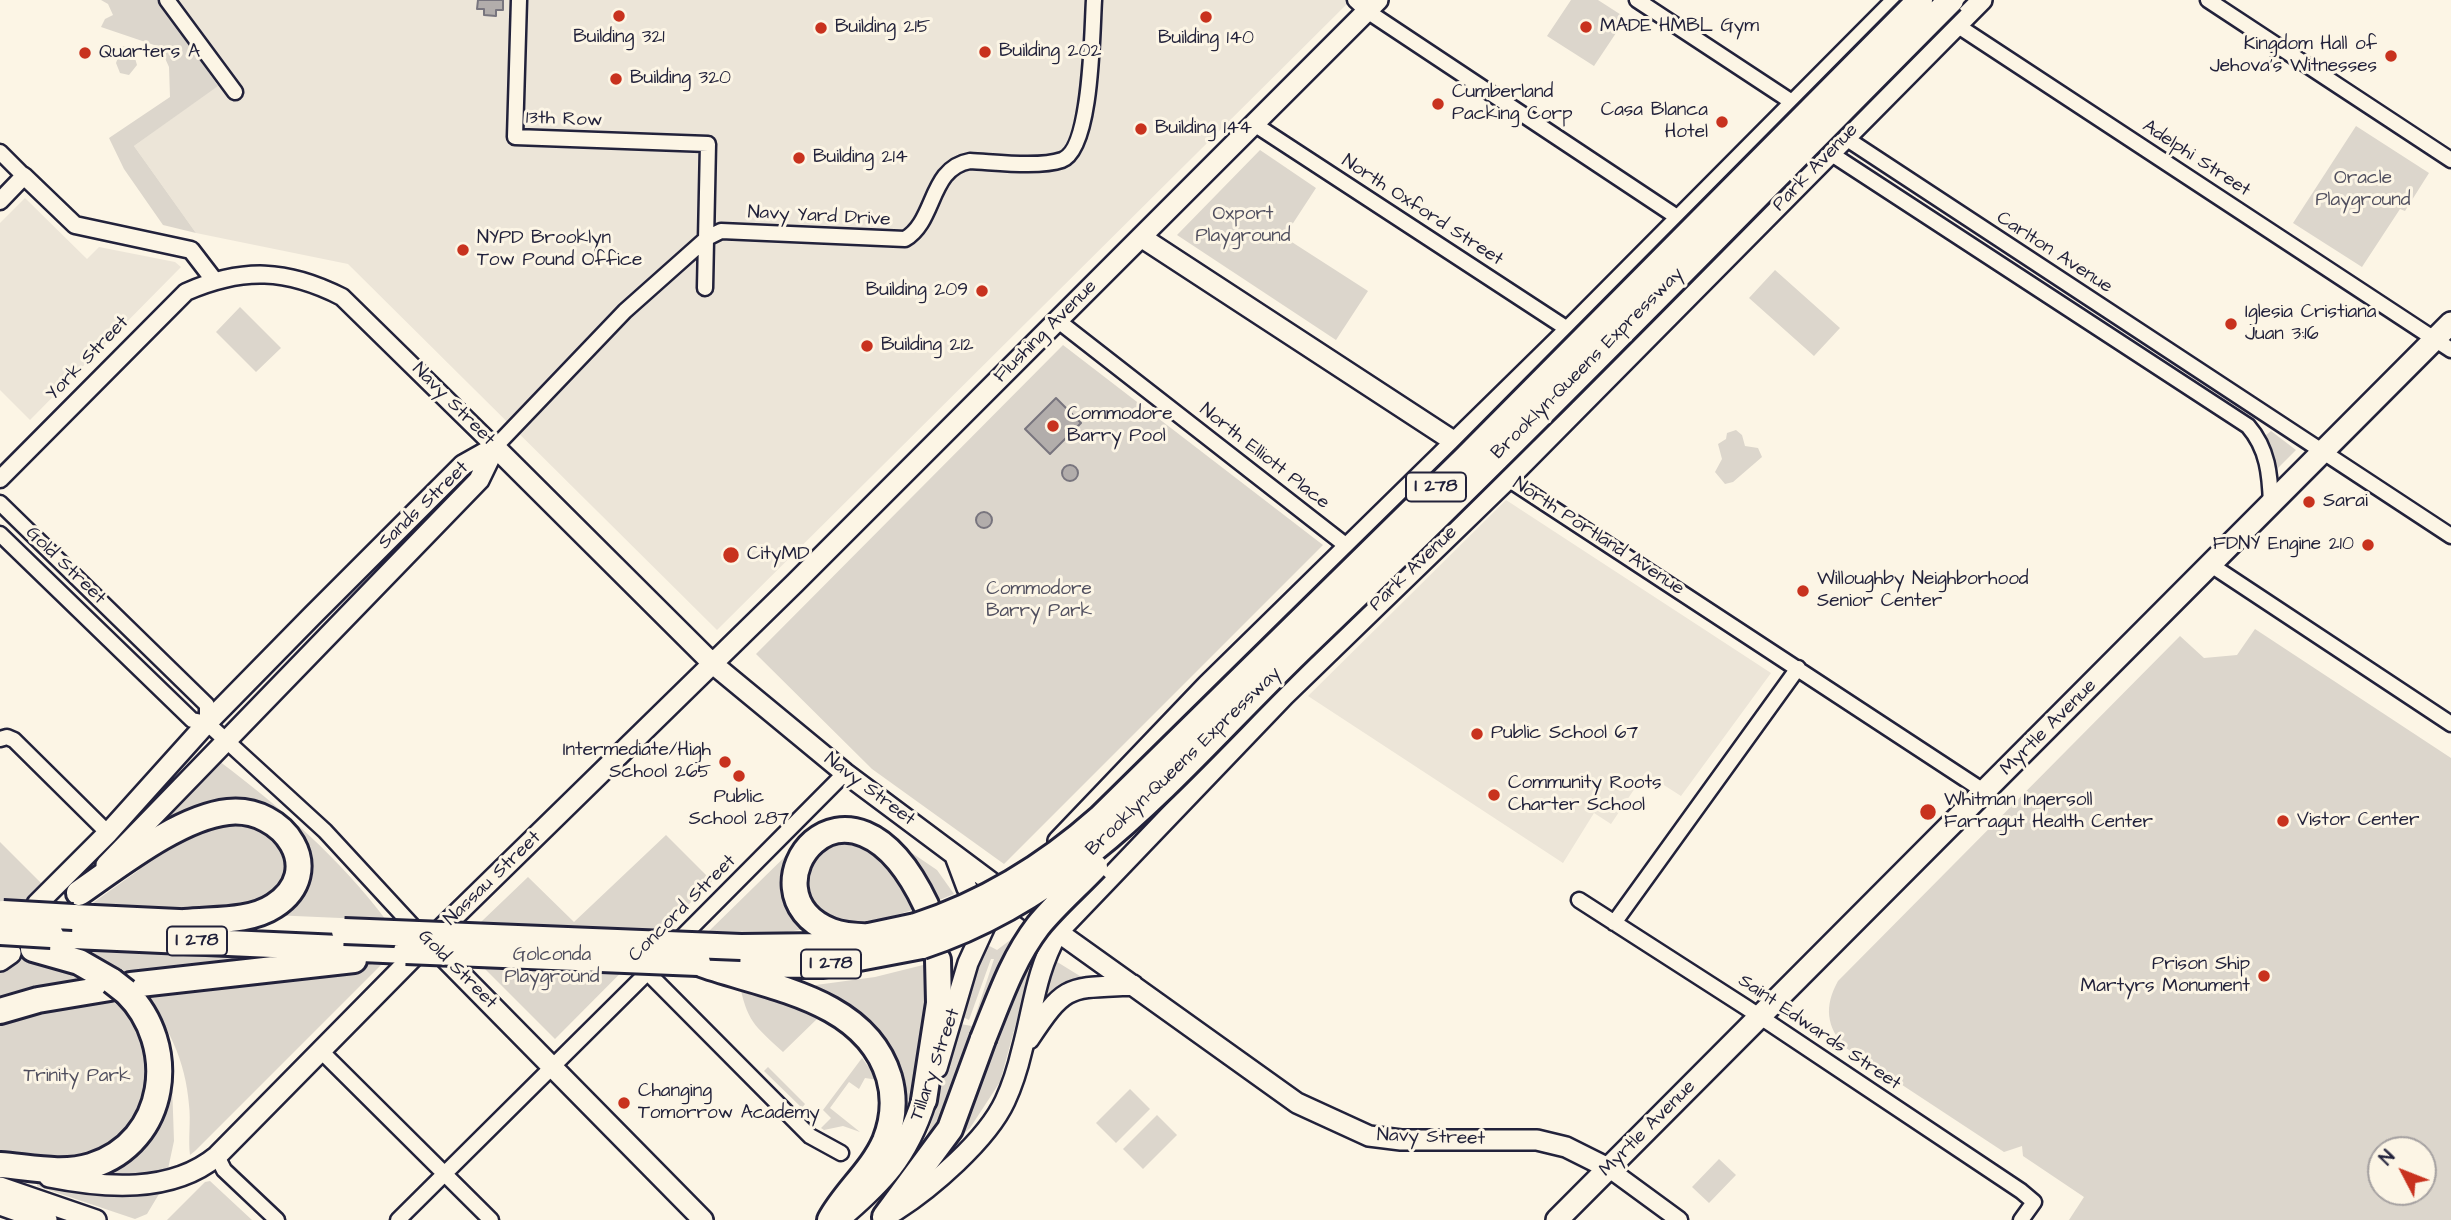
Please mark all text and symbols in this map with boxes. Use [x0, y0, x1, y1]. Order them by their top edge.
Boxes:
marker: Building 321 [611, 8, 627, 24]
marker: Building 140 [1198, 9, 1214, 25]
place label: MADE HMBL Gym [1600, 16, 1759, 38]
place label: Building 215 [835, 17, 930, 39]
marker: MADE HMBL Gym [1578, 19, 1594, 35]
marker: Building 215 [813, 20, 829, 36]
place label: Building 321 [573, 27, 665, 49]
place label: Building 140 [1158, 28, 1254, 50]
place label: Kingdom Hall of Jehova's Witnesses [2210, 34, 2377, 78]
place label: Building 202 [999, 41, 1101, 63]
place label: Quarters A [99, 42, 200, 64]
marker: Building 202 [977, 44, 993, 60]
marker: Quarters A [77, 45, 93, 61]
marker: Kingdom Hall of Jehova's Witnesses [2383, 48, 2399, 64]
place label: Building 320 [630, 68, 731, 90]
marker: Building 320 [608, 71, 624, 87]
place label: Cumberland Packing Corp [1452, 82, 1572, 126]
marker: Cumberland Packing Corp [1430, 96, 1446, 112]
place label: Casa Blanca Hotel [1601, 100, 1708, 144]
street label: 13th Row [525, 107, 603, 133]
marker: Casa Blanca Hotel [1714, 114, 1730, 130]
street label: Adelphi Street [2138, 116, 2254, 202]
place label: Building 144 [1155, 118, 1252, 140]
street label: Park Avenue [1768, 119, 1864, 217]
marker: Building 144 [1133, 121, 1149, 137]
place label: Building 214 [813, 147, 908, 169]
marker: Building 214 [791, 150, 807, 166]
street label: North Oxford Street [1337, 150, 1507, 272]
park label: Oracle Playground [2315, 168, 2411, 212]
street label: Navy Yard Drive [747, 202, 891, 232]
park label: Oxport Playground [1195, 204, 1291, 248]
street label: Carlton Avenue [1992, 207, 2116, 299]
place label: NYPD Brooklyn Tow Pound Office [477, 228, 642, 272]
marker: NYPD Brooklyn Tow Pound Office [455, 242, 471, 258]
street label: Brooklyn-Queens Expressway [1487, 263, 1689, 465]
street label: Flushing Avenue [990, 276, 1102, 388]
place label: Building 209 [866, 280, 968, 302]
marker: Building 209 [974, 283, 990, 299]
place label: Iglesia Cristiana Juan 3:16 [2245, 302, 2376, 346]
street label: York Street [42, 312, 134, 406]
marker: Iglesia Cristiana Juan 3:16 [2223, 316, 2239, 332]
place label: Building 212 [881, 335, 974, 357]
marker: Building 212 [859, 338, 875, 354]
street label: Navy Street [407, 359, 499, 451]
street label: North Elliott Place [1194, 399, 1334, 515]
place label: Commodore Barry Pool [1067, 404, 1173, 448]
marker: Commodore Barry Pool [1045, 418, 1061, 434]
street label: Sands Street [374, 457, 474, 555]
road number: I 278 [1406, 472, 1466, 502]
street label: North Portland Avenue [1508, 473, 1688, 601]
place label: Sarai [2323, 491, 2368, 513]
marker: Sarai [2301, 494, 2317, 510]
street label: Park Avenue [1365, 521, 1463, 617]
street label: Gold Street [20, 522, 110, 610]
place label: FDNY Engine 210 [2213, 534, 2354, 556]
marker: FDNY Engine 210 [2360, 537, 2376, 553]
place label: CityMD [747, 544, 809, 566]
marker: CityMD [721, 545, 741, 565]
place label: Willoughby Neighborhood Senior Center [1817, 569, 2029, 613]
park label: Commodore Barry Park [986, 579, 1092, 623]
marker: Willoughby Neighborhood Senior Center [1795, 583, 1811, 599]
street label: Brooklyn-Queens Expressway [1082, 663, 1286, 861]
street label: Myrtle Avenue [1996, 675, 2102, 781]
place label: Public School 67 [1491, 723, 1638, 745]
marker: Public School 67 [1469, 726, 1485, 742]
place label: Intermediate/High School 265 [563, 740, 711, 784]
street label: Navy Street [819, 748, 919, 832]
marker: Intermediate/High School 265 [717, 754, 733, 770]
marker: Public School 287 [731, 768, 747, 784]
place label: Community Roots Charter School [1508, 773, 1662, 817]
place label: Public School 287 [689, 787, 789, 831]
marker: Community Roots Charter School [1486, 787, 1502, 803]
place label: Whitman Ingersoll Farragut Health Center [1944, 790, 2153, 834]
marker: Whitman Ingersoll Farragut Health Center [1918, 802, 1938, 822]
place label: Vistor Center [2297, 810, 2419, 832]
marker: Vistor Center [2275, 813, 2291, 829]
street label: Nassau Street [440, 827, 546, 931]
street label: Concord Street [624, 850, 742, 968]
road number: I 278 [167, 926, 227, 956]
street label: Gold Street [413, 926, 501, 1014]
park label: Golconda Playground [504, 945, 600, 989]
road number: I 278 [801, 950, 861, 979]
place label: Prison Ship Martyrs Monument [2081, 954, 2250, 998]
marker: Prison Ship Martyrs Monument [2256, 968, 2272, 984]
street label: Saint Edwards Street [1733, 970, 1905, 1096]
street label: Tillary Street [906, 1006, 966, 1124]
park label: Trinity Park [23, 1066, 131, 1088]
street label: Myrtle Avenue [1595, 1076, 1701, 1182]
place label: Changing Tomorrow Academy [638, 1081, 820, 1125]
marker: Changing Tomorrow Academy [616, 1095, 632, 1111]
street label: Navy Street [1377, 1125, 1485, 1151]
north arrow [2367, 1136, 2437, 1206]
text: N [2373, 1144, 2402, 1171]

